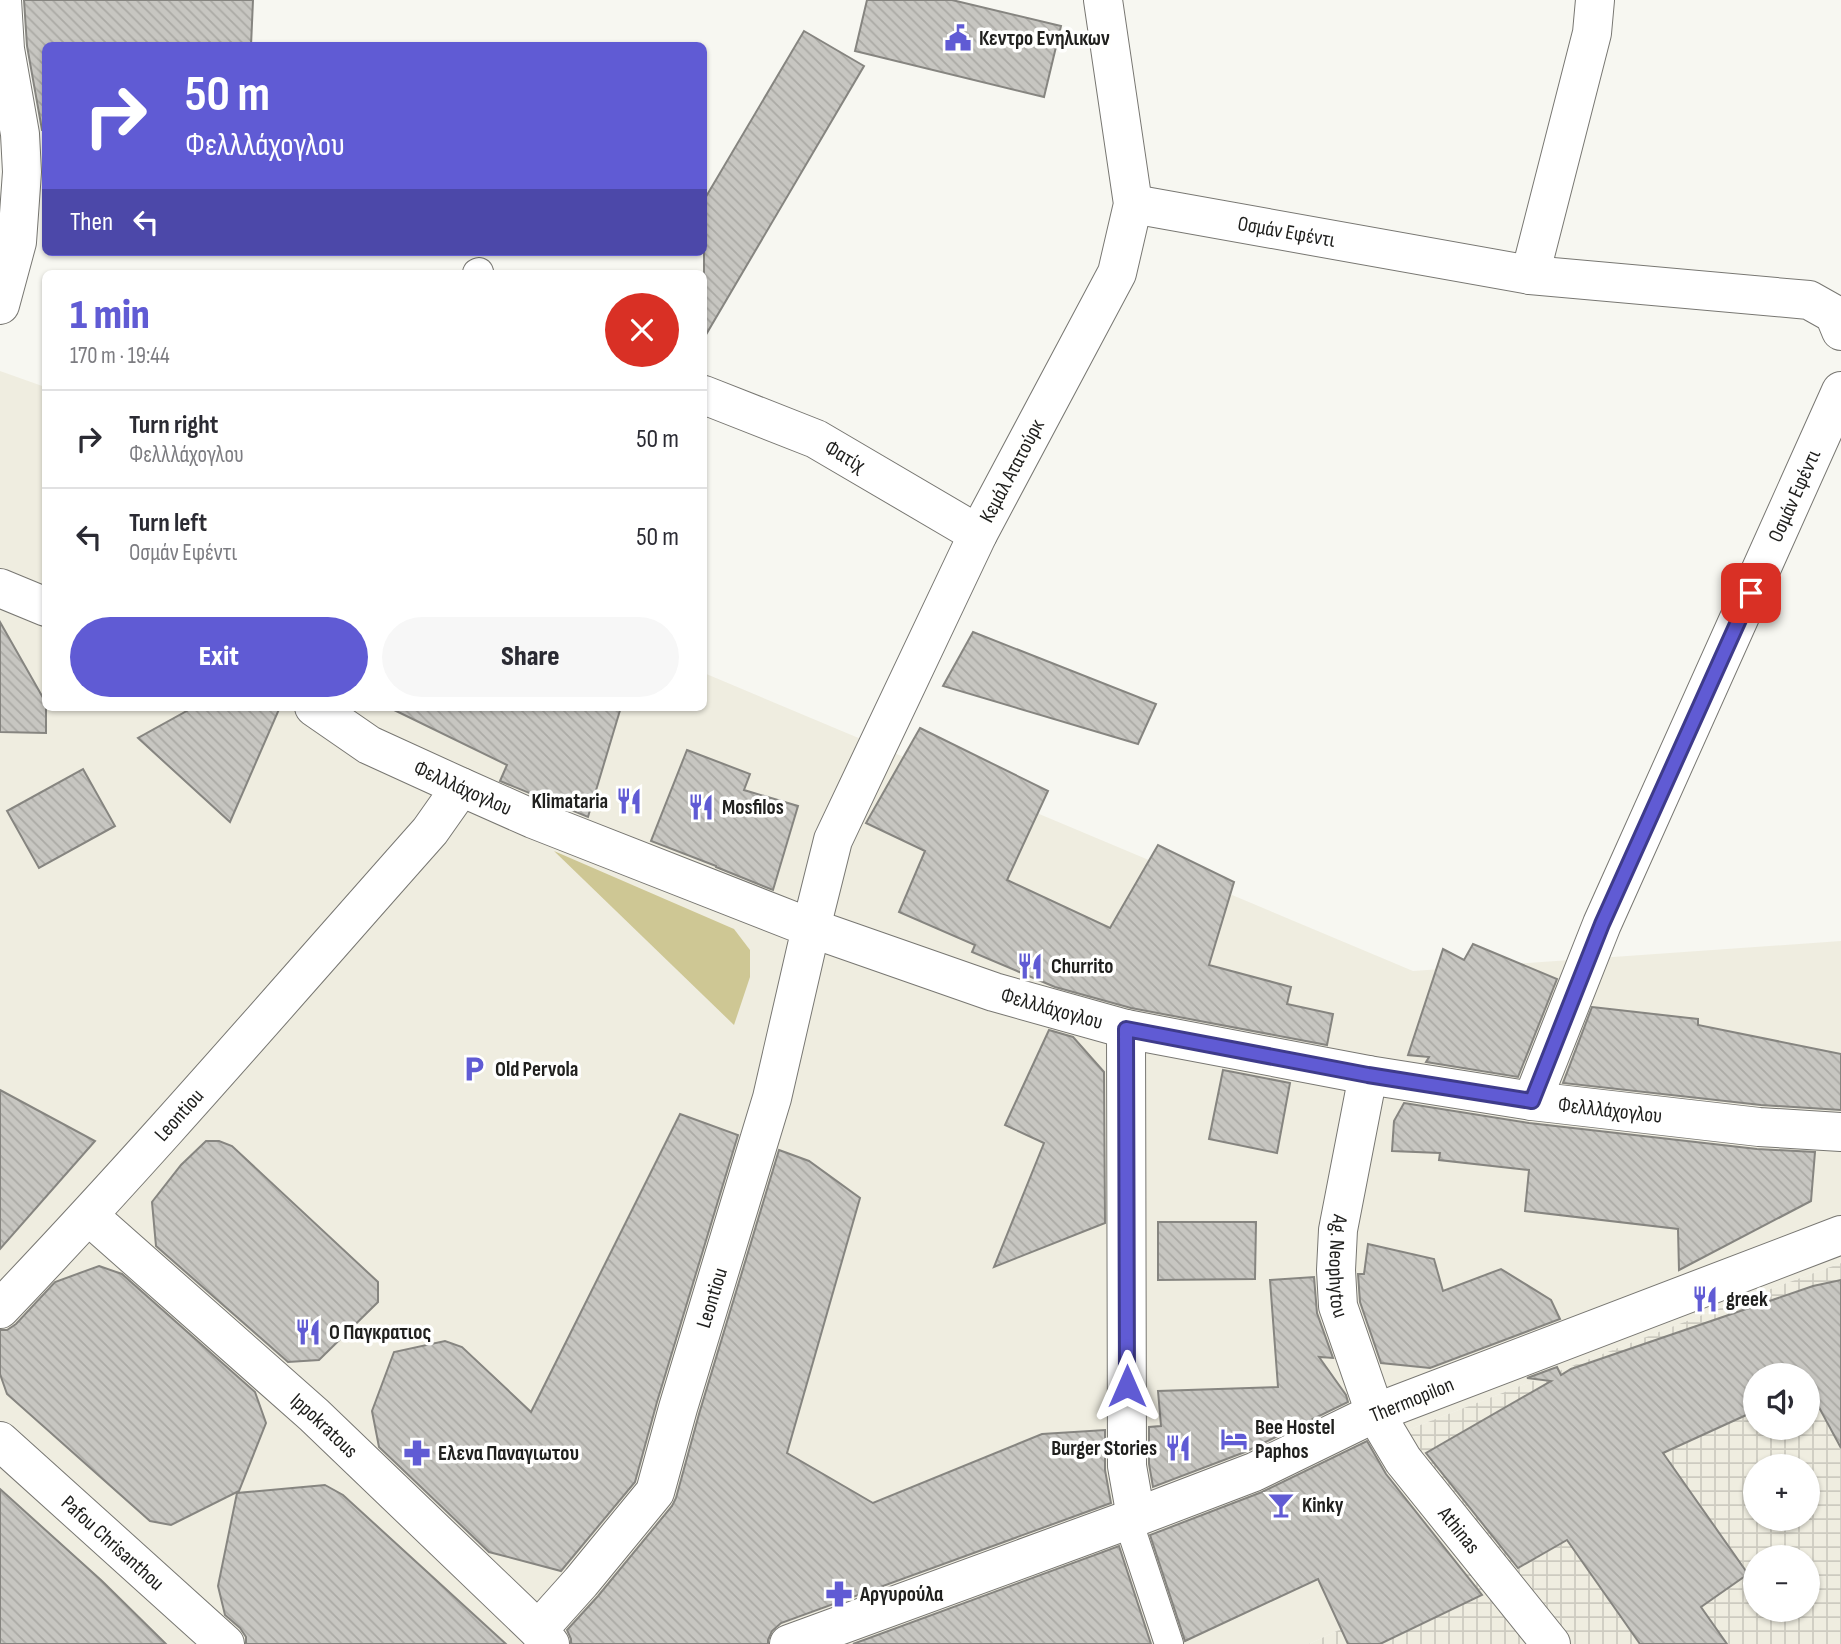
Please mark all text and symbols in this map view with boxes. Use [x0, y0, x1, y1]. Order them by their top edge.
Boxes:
public building icon: Κεντρο Ενηλικων [943, 23, 973, 53]
place label: Κεντρο Ενηλικων [979, 26, 1110, 51]
text: 50 m [185, 66, 270, 125]
icon: right [70, 70, 161, 161]
text: Φελλλάχογλου [185, 126, 345, 165]
icon: left [127, 203, 165, 241]
text: Then [70, 207, 113, 238]
street label: Οσμάν Εφέντι [1236, 210, 1337, 252]
text: 1 min [70, 290, 150, 341]
button: close [605, 293, 679, 367]
text: 170 m · 19:44 [70, 342, 170, 370]
text: Turn right [129, 410, 218, 441]
street label: Κεμάλ Ατατούρκ [974, 415, 1050, 527]
icon: right [70, 420, 108, 458]
text: 50 m [636, 424, 679, 455]
street label: Φατίχ [820, 434, 871, 478]
text: Φελλλάχογλου [129, 441, 244, 469]
street label: Οσμάν Εφέντι [1763, 445, 1826, 546]
text: Turn left [129, 508, 207, 539]
icon: left [70, 518, 108, 556]
text: 50 m [636, 522, 679, 553]
text: Οσμάν Εφέντι [129, 539, 237, 567]
pin [1721, 563, 1781, 623]
icon: arrive [1732, 574, 1770, 612]
button: Exit [70, 617, 368, 697]
button: Share [382, 617, 679, 697]
street label: Φελλλάχογλου [410, 755, 516, 821]
restaurant icon: Klimataria [614, 786, 644, 816]
place label: Klimataria [532, 789, 608, 814]
restaurant icon: Mosfilos [686, 792, 716, 822]
place label: Mosfilos [722, 795, 784, 820]
restaurant icon: Churrito [1015, 951, 1045, 981]
place label: Churrito [1051, 954, 1114, 979]
street label: Φελλλάχογλου [998, 982, 1106, 1034]
parking icon: Old Pervola [459, 1054, 489, 1084]
place label: Old Pervola [495, 1057, 578, 1082]
street label: Leontiou [149, 1084, 209, 1146]
street label: Φελλλάχογλου [1557, 1092, 1664, 1128]
street label: Ag. Neophytou [1323, 1212, 1354, 1321]
street label: Leontiou [691, 1265, 733, 1331]
restaurant icon: greek [1690, 1284, 1720, 1314]
place label: greek [1726, 1287, 1768, 1312]
restaurant icon: Ο Παγκρατιος [293, 1317, 323, 1347]
place label: Ο Παγκρατιος [329, 1320, 431, 1345]
position arrow [1090, 1349, 1164, 1423]
map controls [1743, 1363, 1820, 1622]
button: sound [1743, 1363, 1820, 1440]
street label: Thermopilon [1366, 1372, 1458, 1428]
street label: Ippokratous [285, 1388, 363, 1463]
place label: Bee Hostel Paphos [1255, 1415, 1335, 1464]
hotel icon: Bee Hostel Paphos [1219, 1424, 1249, 1454]
restaurant icon: Burger Stories [1163, 1433, 1193, 1463]
place label: Burger Stories [1051, 1436, 1157, 1461]
pharmacy icon: Ελενα Παναγιωτου [402, 1438, 432, 1468]
place label: Ελενα Παναγιωτου [438, 1441, 579, 1466]
button: + [1743, 1454, 1820, 1531]
street label: Pafou Chrisanthou [56, 1490, 169, 1596]
bar icon: Kinky [1266, 1490, 1296, 1520]
place label: Kinky [1302, 1493, 1344, 1518]
street label: Athinas [1432, 1501, 1486, 1559]
button: − [1743, 1545, 1820, 1622]
pharmacy icon: Αργυρούλα [824, 1579, 854, 1609]
place label: Αργυρούλα [859, 1582, 944, 1607]

